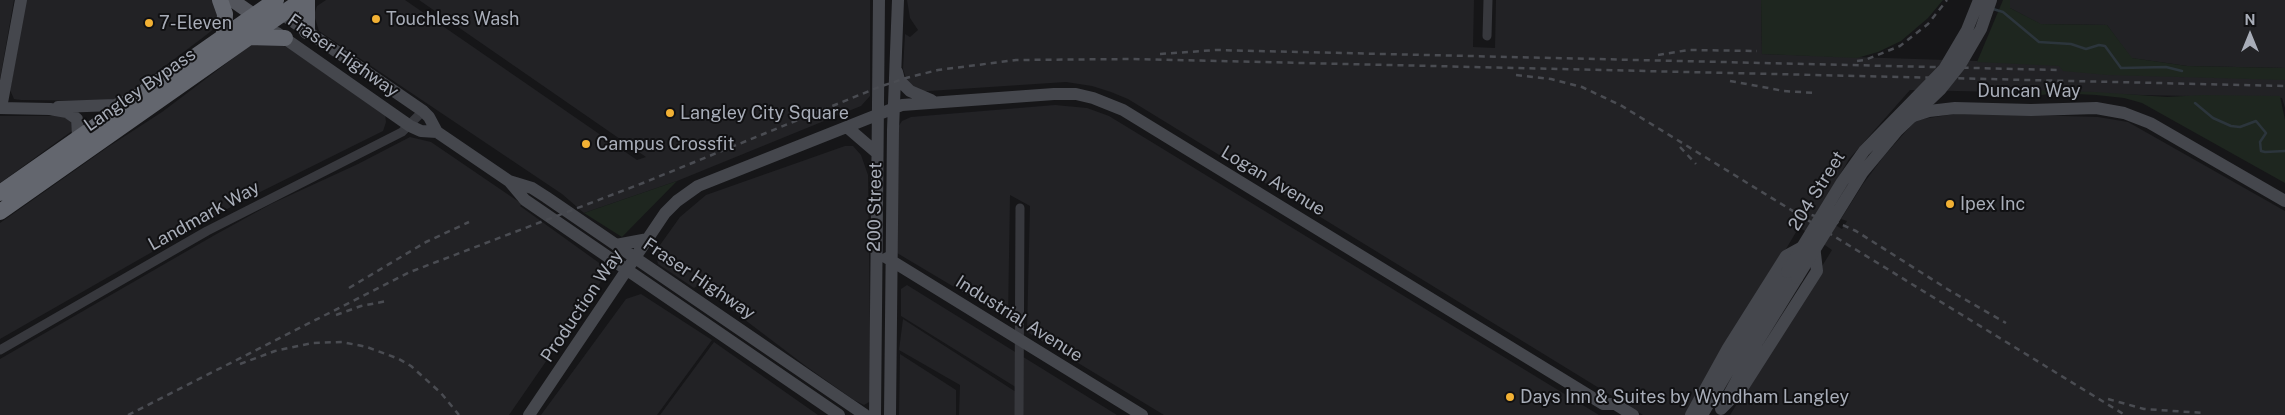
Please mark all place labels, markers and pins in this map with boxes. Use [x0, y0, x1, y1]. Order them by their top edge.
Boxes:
place label: Touchless Wash [386, 8, 519, 30]
place label: 7-Eleven [159, 12, 232, 34]
marker: Touchless Wash [370, 13, 382, 25]
marker: 7-Eleven [143, 17, 155, 29]
place label: Langley City Square [680, 102, 849, 124]
marker: Langley City Square [664, 107, 676, 119]
place label: Campus Crossfit [596, 133, 734, 155]
marker: Campus Crossfit [580, 138, 592, 150]
place label: Ipex Inc [1960, 193, 2025, 215]
marker: Ipex Inc [1944, 198, 1956, 210]
place label: Days Inn & Suites by Wyndham Langley [1520, 386, 1849, 408]
marker: Days Inn & Suites by Wyndham Langley [1504, 391, 1516, 403]

